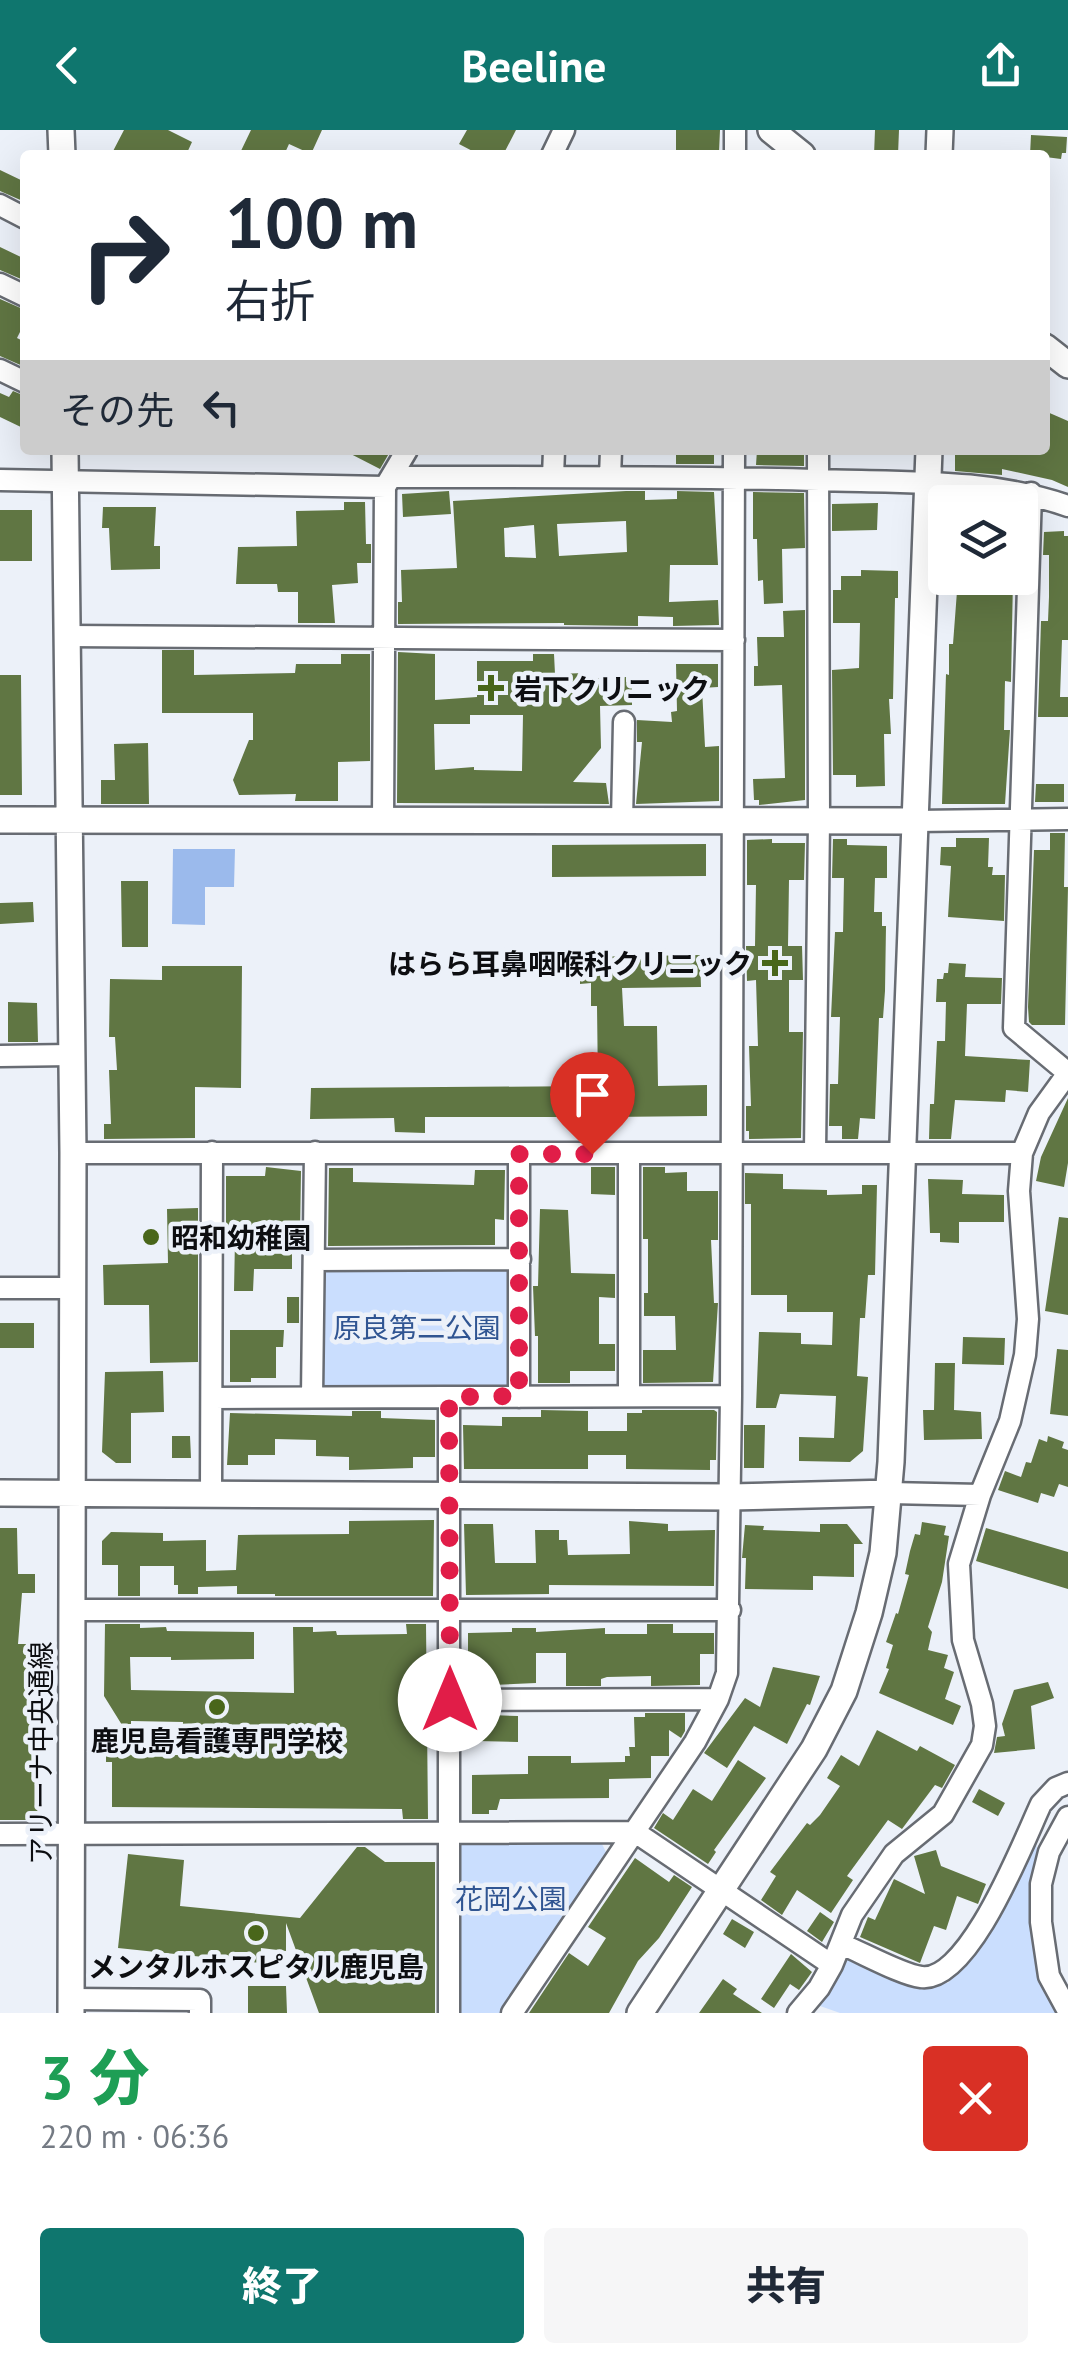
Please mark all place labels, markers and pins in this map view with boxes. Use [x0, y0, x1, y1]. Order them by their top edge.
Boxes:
place label: 岩下クリニック [514, 670, 710, 707]
marker: 岩下クリニック [478, 675, 504, 701]
place label: はらら耳鼻咽喉科クリニック [388, 945, 752, 982]
marker: はらら耳鼻咽喉科クリニック [762, 950, 788, 976]
pin [550, 1052, 635, 1155]
place label: 昭和幼稚園 [171, 1219, 311, 1256]
marker: 昭和幼稚園 [140, 1226, 162, 1248]
marker: 鹿児島看護専門学校 [206, 1696, 228, 1718]
place label: 鹿児島看護専門学校 [91, 1722, 343, 1759]
marker: メンタルホスピタル鹿児島 [245, 1922, 267, 1944]
place label: メンタルホスピタル鹿児島 [88, 1948, 424, 1985]

